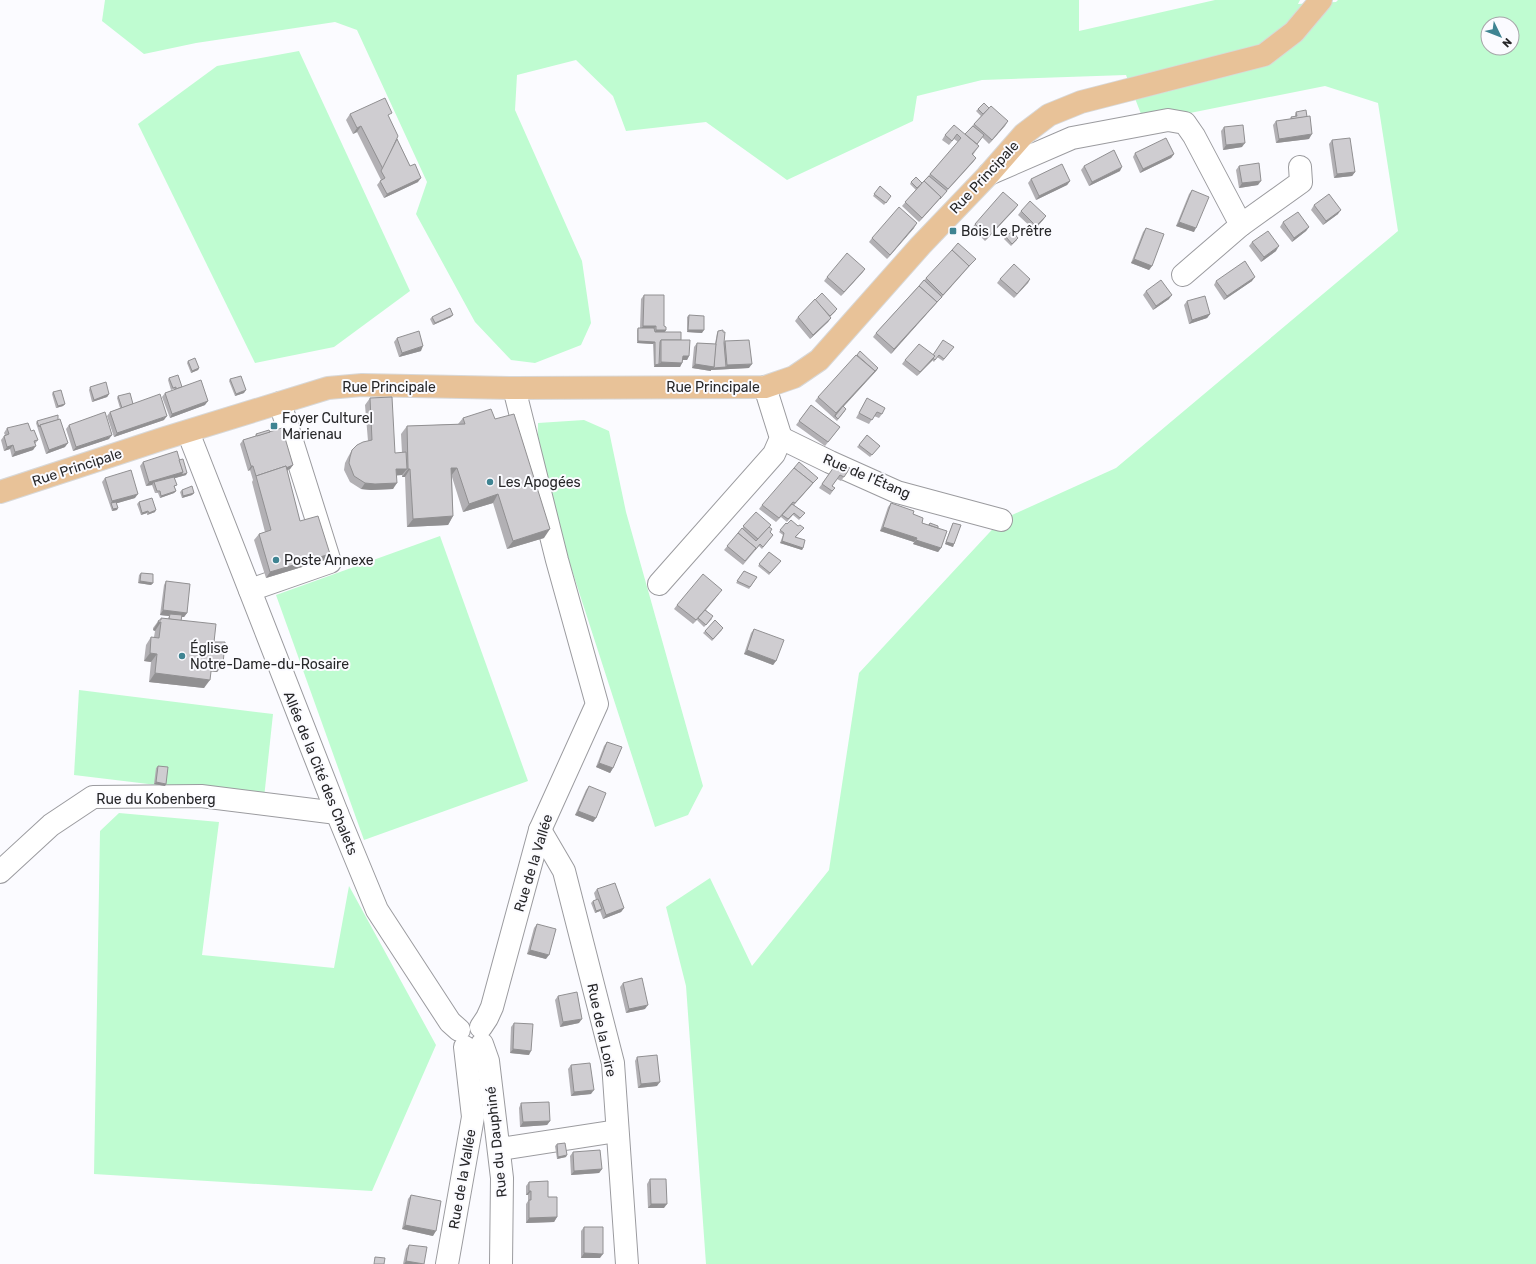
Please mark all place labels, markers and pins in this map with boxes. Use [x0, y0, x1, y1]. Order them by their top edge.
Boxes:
place label: Bois Le Prêtre [961, 223, 1052, 240]
marker: Bois Le Prêtre [948, 226, 958, 236]
place label: Foyer Culturel Marienau [282, 410, 373, 443]
marker: Foyer Culturel Marienau [269, 421, 279, 431]
place label: Les Apogées [498, 474, 581, 491]
marker: Les Apogées [485, 477, 495, 487]
place label: Poste Annexe [284, 552, 374, 569]
marker: Poste Annexe [271, 555, 281, 565]
place label: Église Notre-Dame-du-Rosaire [190, 639, 349, 673]
marker: Église Notre-Dame-du-Rosaire [177, 651, 187, 661]

